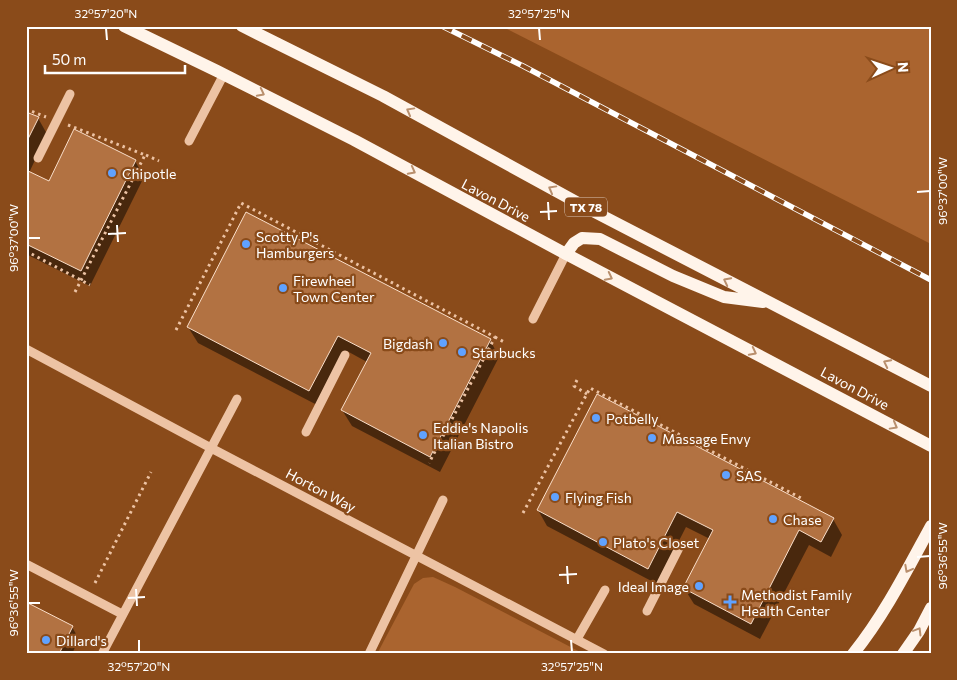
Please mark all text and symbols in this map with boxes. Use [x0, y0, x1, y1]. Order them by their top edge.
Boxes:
text: 32°57'20"N [75, 6, 137, 20]
text: 32°57'25"N [508, 6, 570, 20]
scale bar [45, 42, 185, 74]
north arrow [864, 42, 914, 92]
text: 50 m [52, 50, 86, 68]
text: N [895, 62, 912, 73]
one-way arrow [255, 87, 264, 97]
one-way arrow [406, 107, 415, 117]
text: 96°37'00"W [935, 157, 949, 225]
place label: Chipotle [122, 165, 176, 182]
one-way arrow [407, 165, 416, 175]
marker: Chipotle [106, 167, 118, 179]
street label: Lavon Drive [459, 175, 533, 225]
one-way arrow [549, 185, 558, 195]
road number: TX 78 [565, 198, 607, 216]
text: 96°37'00"W [6, 204, 20, 272]
place label: Scotty P's Hamburgers [256, 228, 334, 261]
marker: Scotty P's Hamburgers [240, 238, 252, 250]
one-way arrow [604, 271, 613, 281]
place label: Firewheel Town Center [293, 272, 375, 305]
one-way arrow [724, 277, 733, 287]
marker: Firewheel Town Center [277, 282, 289, 294]
place label: Bigdash [383, 335, 433, 352]
marker: Bigdash [437, 337, 449, 349]
place label: Starbucks [472, 344, 536, 361]
one-way arrow [748, 345, 757, 355]
marker: Starbucks [456, 346, 468, 358]
one-way arrow [884, 359, 893, 369]
street label: Lavon Drive [818, 363, 892, 413]
place label: Potbelly [606, 410, 659, 427]
marker: Potbelly [590, 412, 602, 424]
place label: Eddie's Napolis Italian Bistro [433, 419, 528, 452]
one-way arrow [889, 420, 898, 430]
marker: Eddie's Napolis Italian Bistro [417, 429, 429, 441]
place label: Massage Envy [662, 430, 751, 447]
marker: Massage Envy [646, 432, 658, 444]
street label: Horton Way [283, 464, 359, 516]
place label: SAS [736, 467, 762, 484]
marker: SAS [720, 469, 732, 481]
place label: Flying Fish [565, 489, 632, 506]
marker: Flying Fish [549, 491, 561, 503]
place label: Chase [783, 511, 822, 528]
marker: Chase [767, 513, 779, 525]
text: 96°36'55"W [935, 522, 949, 590]
place label: Plato's Closet [613, 534, 700, 551]
marker: Plato's Closet [597, 536, 609, 548]
one-way arrow [904, 564, 914, 573]
text: 96°36'55"W [6, 569, 20, 637]
place label: Ideal Image [618, 578, 689, 595]
marker: Ideal Image [693, 580, 705, 592]
place label: Methodist Family Health Center [741, 586, 852, 619]
marker: Methodist Family Health Center [723, 595, 737, 609]
one-way arrow [911, 628, 921, 637]
place label: Dillard's [56, 632, 107, 649]
marker: Dillard's [40, 634, 52, 646]
text: 32°57'20"N [108, 659, 170, 673]
text: 32°57'25"N [541, 659, 603, 673]

